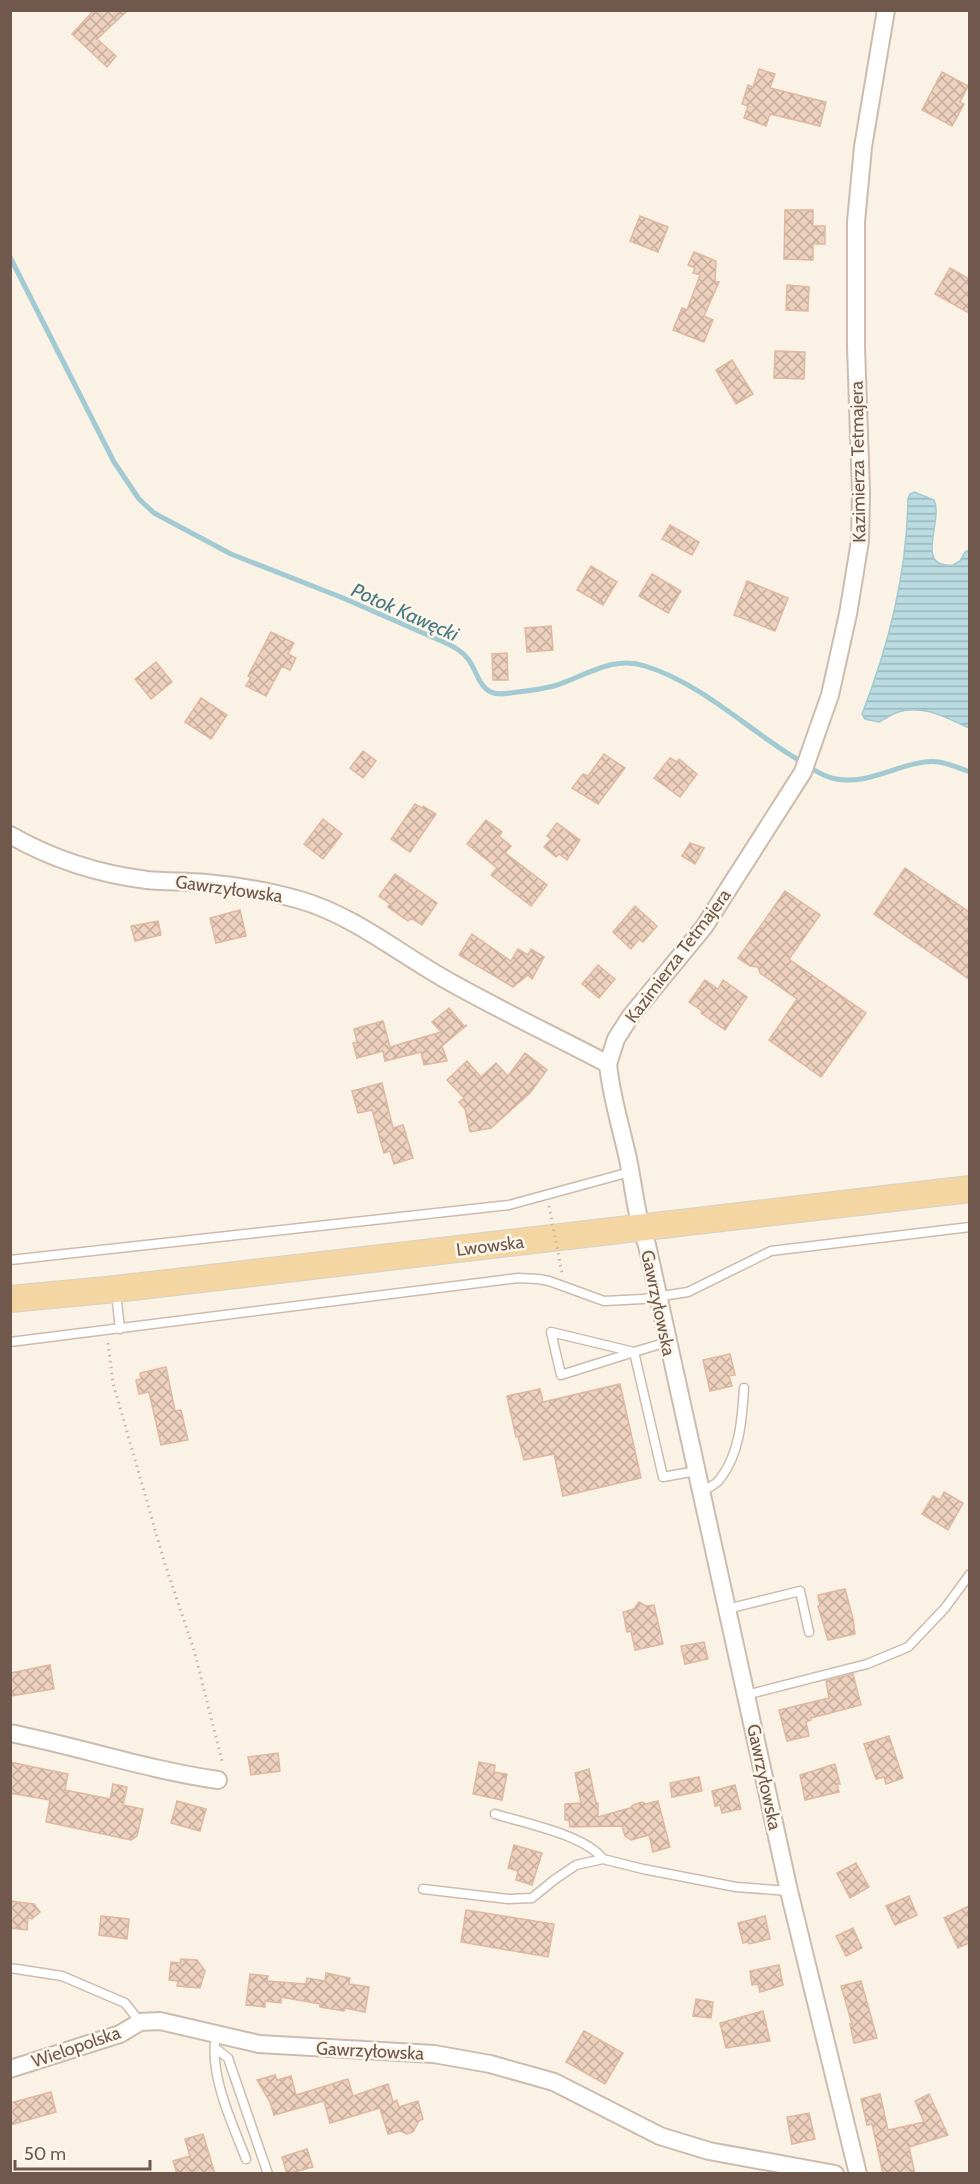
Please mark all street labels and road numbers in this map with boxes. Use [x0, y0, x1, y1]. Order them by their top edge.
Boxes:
street label: Kazimierza Tetmajera [846, 381, 870, 543]
street label: Gawrzyłowska [174, 871, 284, 907]
street label: Kazimierza Tetmajera [620, 884, 736, 1027]
street label: Lwowska [455, 1231, 525, 1261]
street label: Gawrzyłowska [636, 1248, 680, 1358]
street label: Gawrzyłowska [742, 1722, 786, 1832]
street label: Wielopolska [29, 2021, 124, 2072]
street label: Gawrzyłowska [316, 2037, 425, 2065]

